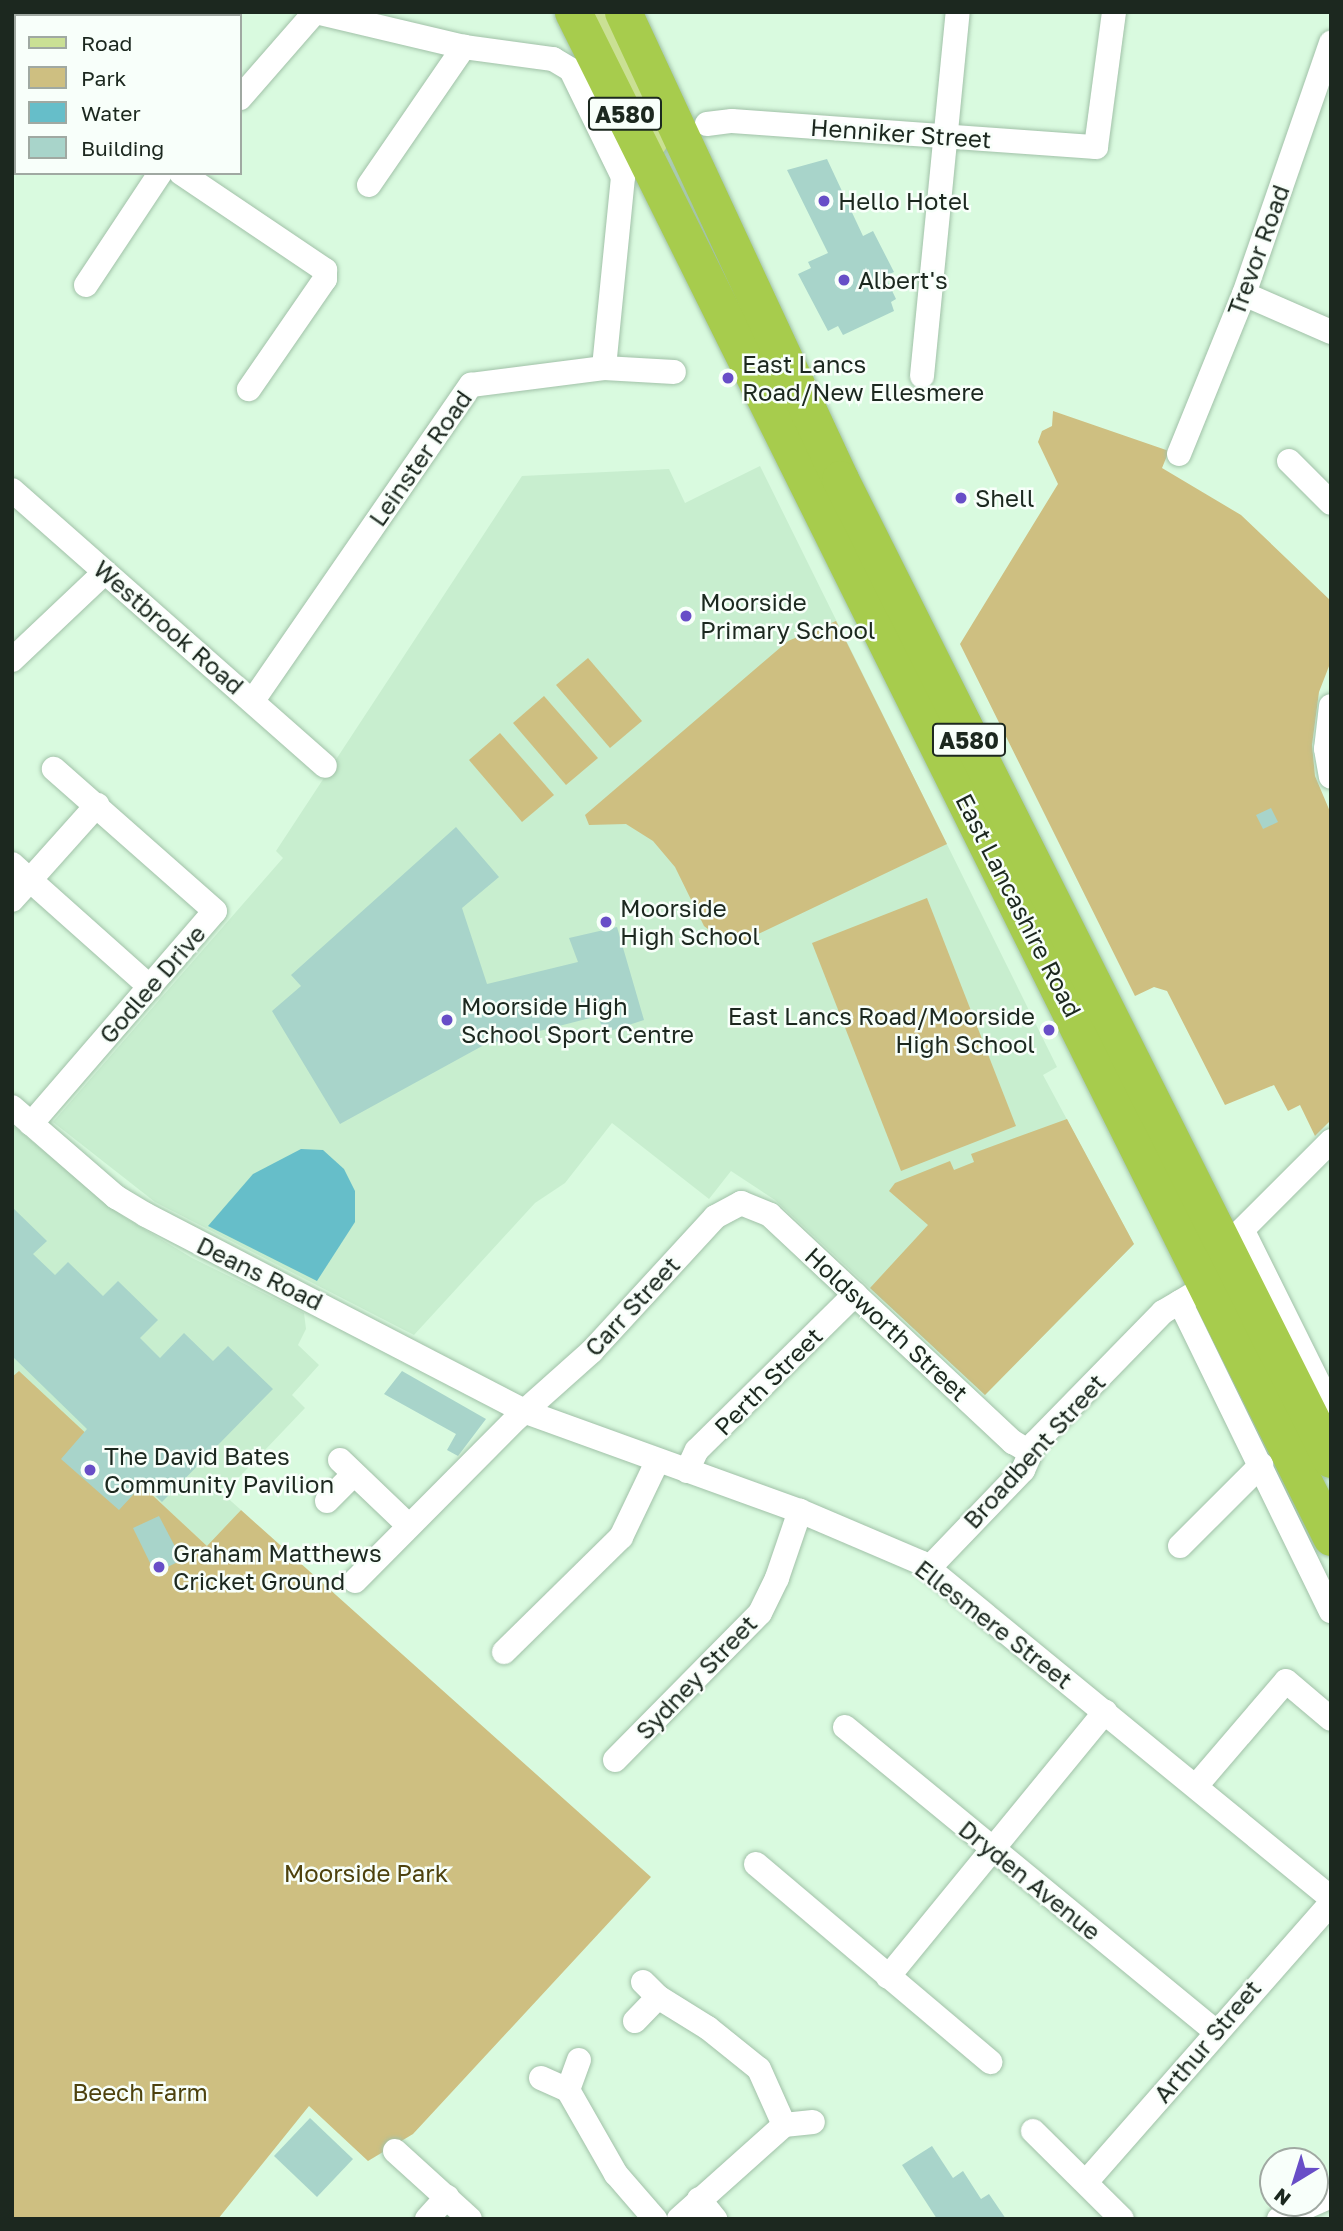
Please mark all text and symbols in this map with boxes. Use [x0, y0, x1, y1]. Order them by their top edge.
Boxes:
legend [14, 14, 242, 175]
text: Road [81, 30, 132, 56]
text: Park [81, 65, 126, 91]
road number: A580 [586, 94, 664, 134]
text: Water [81, 100, 141, 126]
street label: Henniker Street [809, 112, 993, 154]
text: Building [81, 135, 164, 161]
street label: Trevor Road [1221, 181, 1295, 319]
place label: Hello Hotel [838, 187, 970, 215]
marker: Hello Hotel [816, 193, 832, 209]
place label: Albert's [858, 266, 948, 294]
marker: Albert's [836, 272, 852, 288]
place label: East Lancs Road/New Ellesmere [742, 350, 984, 406]
marker: East Lancs Road/New Ellesmere [720, 370, 736, 386]
street label: Leinster Road [363, 385, 477, 531]
place label: Shell [975, 484, 1034, 512]
marker: Shell [953, 490, 969, 506]
street label: Westbrook Road [88, 554, 250, 700]
place label: Moorside Primary School [700, 588, 876, 644]
marker: Moorside Primary School [678, 608, 694, 624]
road number: A580 [930, 720, 1007, 760]
street label: East Lancashire Road [950, 788, 1088, 1022]
place label: Moorside High School [620, 894, 760, 950]
marker: Moorside High School [598, 914, 614, 930]
street label: Godlee Drive [93, 919, 211, 1049]
place label: Moorside High School Sport Centre [461, 992, 694, 1048]
place label: East Lancs Road/Moorside High School [728, 1002, 1035, 1058]
marker: Moorside High School Sport Centre [439, 1012, 455, 1028]
marker: East Lancs Road/Moorside High School [1041, 1022, 1057, 1038]
street label: Deans Road [192, 1230, 328, 1316]
street label: Holdsworth Street [800, 1241, 974, 1407]
street label: Carr Street [579, 1250, 685, 1362]
street label: Perth Street [708, 1321, 828, 1441]
street label: Broadbent Street [957, 1368, 1111, 1534]
place label: The David Bates Community Pavilion [104, 1442, 334, 1498]
marker: The David Bates Community Pavilion [82, 1462, 98, 1478]
place label: Graham Matthews Cricket Ground [173, 1539, 382, 1595]
street label: Ellesmere Street [910, 1554, 1078, 1694]
marker: Graham Matthews Cricket Ground [151, 1559, 167, 1575]
street label: Sydney Street [630, 1609, 762, 1745]
street label: Dryden Avenue [953, 1814, 1107, 1946]
park label: Moorside Park [284, 1859, 448, 1887]
street label: Arthur Street [1147, 1974, 1267, 2108]
park label: Beech Farm [72, 2078, 208, 2106]
north arrow [1259, 2147, 1329, 2217]
text: N [1269, 2184, 1295, 2211]

